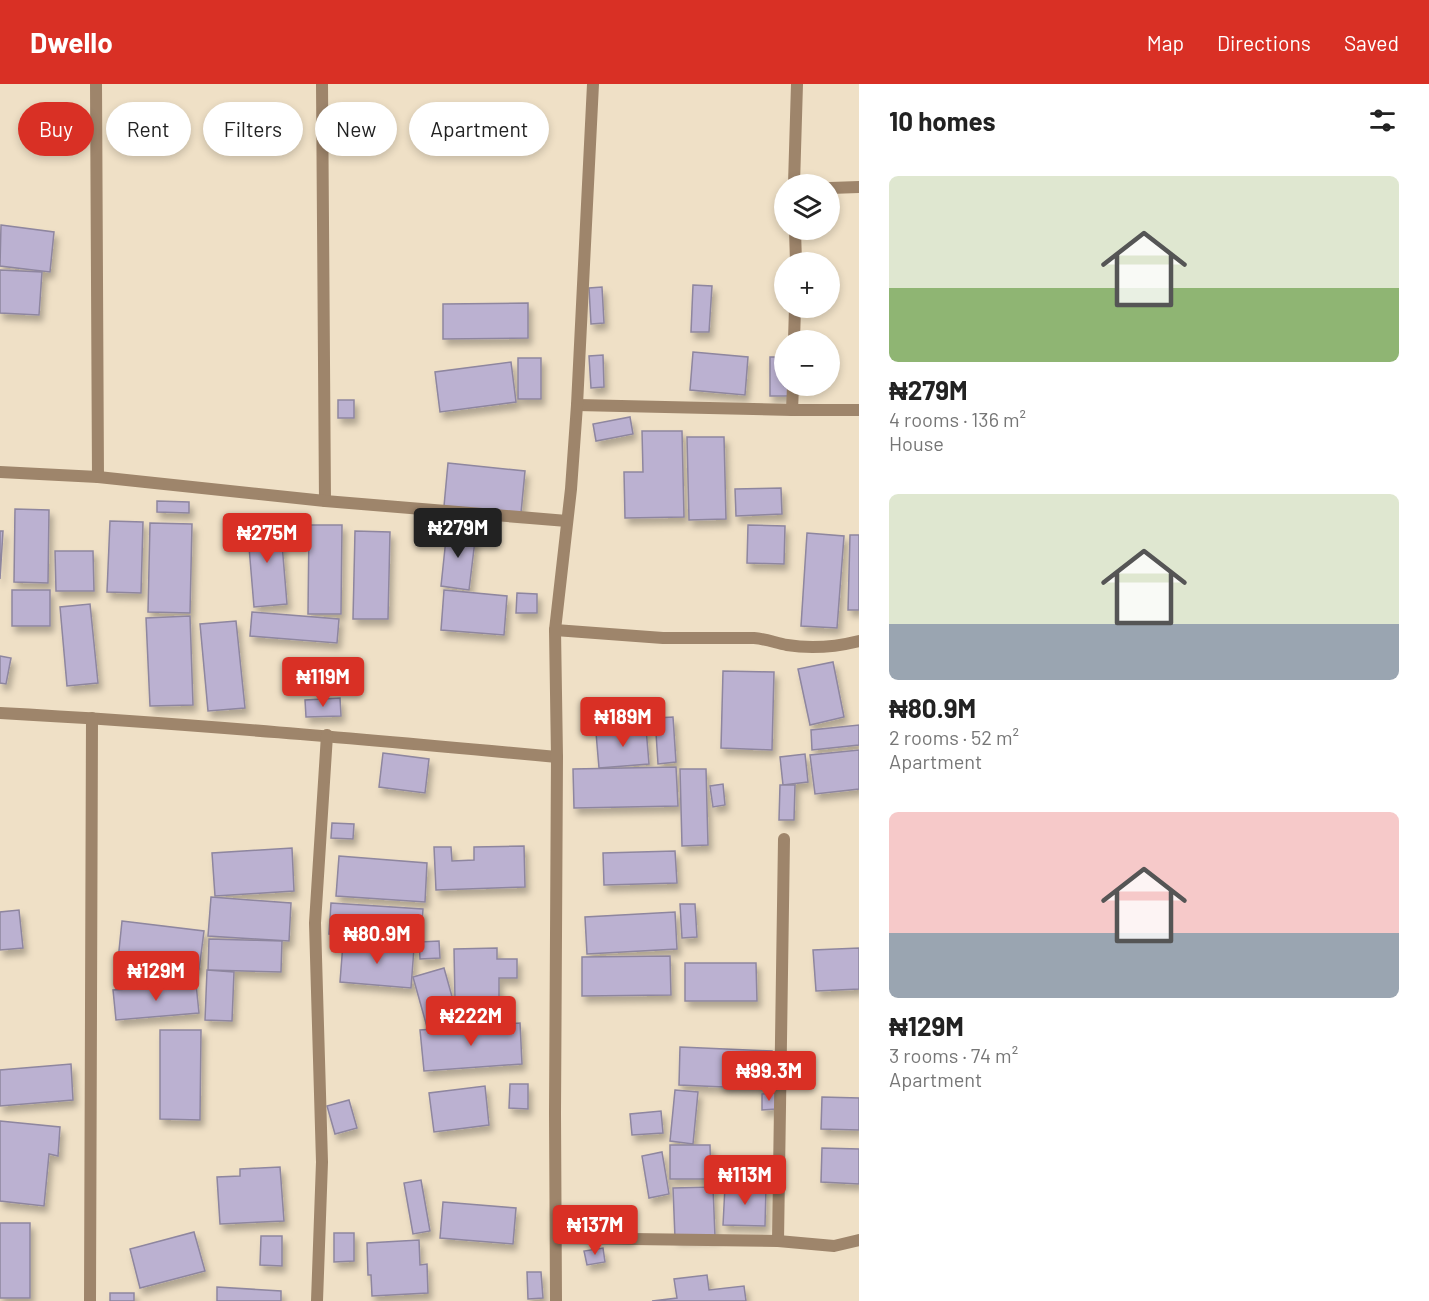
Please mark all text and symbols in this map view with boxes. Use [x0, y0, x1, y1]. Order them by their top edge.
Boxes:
text: Dwello [30, 25, 113, 59]
text: Map [1147, 30, 1184, 55]
text: Directions [1217, 30, 1311, 55]
text: Saved [1344, 30, 1399, 55]
chip: Buy [18, 102, 94, 156]
chip: Rent [106, 102, 191, 156]
chip: Filters [203, 102, 303, 156]
chip: New [315, 102, 397, 156]
chip: Apartment [409, 102, 549, 156]
icon: filters [1366, 104, 1399, 137]
text: 10 homes [889, 105, 996, 136]
map controls [774, 174, 840, 396]
button: layers [774, 174, 840, 240]
icon: home [1090, 215, 1198, 323]
button: + [774, 252, 840, 318]
button: − [774, 330, 840, 396]
text: ₦279M [889, 374, 968, 405]
text: 4 rooms · 136 m² [889, 407, 1026, 431]
text: House [889, 431, 944, 455]
pin: ₦279M [416, 508, 500, 559]
pin: ₦275M [225, 513, 309, 564]
text: ₦279M [428, 515, 488, 539]
text: ₦275M [237, 520, 297, 544]
icon: home [1090, 533, 1198, 641]
pin: ₦119M [281, 657, 365, 708]
text: ₦119M [296, 664, 350, 688]
text: ₦80.9M [889, 692, 976, 723]
pin: ₦189M [581, 697, 665, 748]
text: ₦189M [594, 704, 652, 728]
text: 2 rooms · 52 m² [889, 725, 1019, 749]
text: Apartment [889, 749, 982, 773]
icon: home [1090, 851, 1198, 959]
pin: ₦80.9M [328, 914, 426, 965]
text: ₦80.9M [344, 921, 410, 945]
pin: ₦129M [114, 951, 198, 1002]
text: ₦129M [127, 958, 185, 982]
pin: ₦222M [429, 996, 513, 1047]
text: ₦222M [440, 1003, 502, 1027]
text: ₦129M [889, 1010, 964, 1041]
text: 3 rooms · 74 m² [889, 1043, 1018, 1067]
pin: ₦99.3M [720, 1051, 818, 1102]
text: ₦99.3M [736, 1058, 802, 1082]
text: Apartment [889, 1067, 982, 1091]
pin: ₦113M [703, 1155, 787, 1206]
text: ₦113M [718, 1162, 772, 1186]
pin: ₦137M [553, 1205, 637, 1256]
text: ₦137M [567, 1212, 623, 1236]

